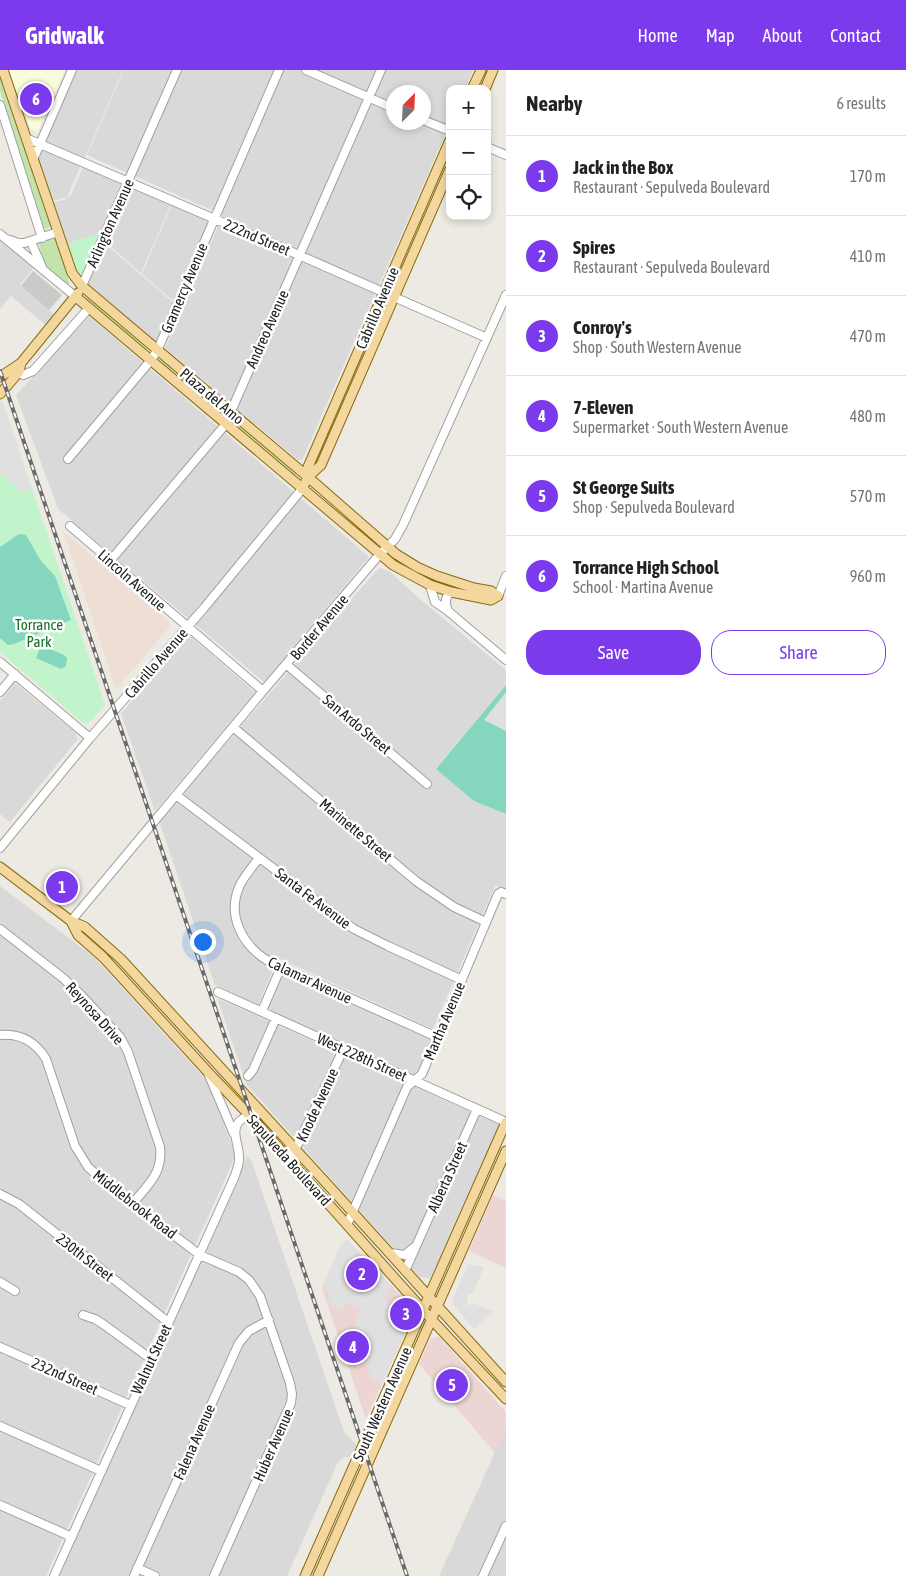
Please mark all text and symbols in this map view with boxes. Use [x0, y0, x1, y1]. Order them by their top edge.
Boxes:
text: Gridwalk [25, 22, 104, 49]
text: Home [638, 25, 678, 46]
text: Map [706, 25, 735, 46]
text: About [763, 25, 802, 46]
text: Contact [830, 25, 881, 46]
pin: 6 [20, 80, 52, 118]
north arrow [386, 85, 431, 130]
map controls [446, 85, 491, 220]
button: + [446, 85, 491, 130]
text: Nearby [526, 91, 582, 115]
text: 6 results [836, 94, 886, 112]
button: − [446, 130, 491, 175]
text: Jack in the Box [573, 156, 673, 178]
text: 1 [538, 167, 546, 185]
text: 170 m [850, 167, 886, 185]
button: locate [446, 175, 491, 220]
street label: Arlington Avenue [83, 176, 137, 270]
text: Restaurant · Sepulveda Boulevard [573, 178, 770, 196]
street label: 222nd Street [221, 215, 293, 259]
text: Spires [573, 236, 615, 258]
street label: Gramercy Avenue [157, 240, 211, 336]
text: 2 [538, 247, 546, 265]
text: 410 m [850, 247, 886, 265]
text: Restaurant · Sepulveda Boulevard [573, 258, 770, 276]
street label: Cabrillo Avenue [352, 264, 402, 351]
street label: Andreo Avenue [242, 287, 292, 371]
text: Conroy's [573, 316, 632, 338]
text: 3 [538, 327, 546, 345]
text: 470 m [850, 327, 886, 345]
text: Shop · South Western Avenue [573, 338, 742, 356]
street label: Plaza del Amo [177, 364, 247, 428]
text: 7-Eleven [573, 396, 634, 418]
text: 4 [538, 407, 546, 425]
text: 480 m [850, 407, 886, 425]
text: Supermarket · South Western Avenue [573, 418, 788, 436]
text: St George Suits [573, 476, 674, 498]
text: 5 [538, 487, 546, 505]
text: 570 m [850, 487, 886, 505]
text: Shop · Sepulveda Boulevard [573, 498, 735, 516]
street label: Lincoln Avenue [95, 546, 169, 614]
text: Torrance High School [573, 556, 719, 578]
text: 6 [538, 567, 546, 585]
text: 960 m [850, 567, 886, 585]
text: School · Martina Avenue [573, 578, 713, 596]
street label: Border Avenue [287, 591, 352, 663]
park label: Torrance Park [15, 616, 63, 650]
street label: Cabrillo Avenue [121, 624, 191, 701]
button: Save [526, 630, 701, 675]
button: Share [711, 630, 886, 675]
street label: San Ardo Street [320, 691, 394, 757]
street label: Marinette Street [316, 795, 396, 865]
street label: Santa Fe Avenue [272, 864, 354, 932]
pin: 1 [46, 868, 78, 906]
your location [190, 929, 216, 955]
street label: Calamar Avenue [265, 953, 355, 1007]
street label: Reynosa Drive [63, 978, 128, 1048]
street label: Martha Avenue [420, 979, 468, 1063]
street label: West 228th Street [314, 1030, 410, 1084]
street label: Knode Avenue [293, 1065, 342, 1144]
street label: Sepulveda Boulevard [244, 1111, 334, 1209]
street label: Alberta Street [424, 1139, 470, 1215]
street label: Middlebrook Road [90, 1166, 180, 1242]
street label: 230th Street [53, 1229, 117, 1285]
pin: 2 [346, 1255, 378, 1293]
pin: 3 [390, 1295, 422, 1333]
street label: Walnut Street [127, 1321, 175, 1397]
pin: 4 [337, 1328, 369, 1366]
street label: South Western Avenue [349, 1344, 415, 1464]
street label: 232nd Street [29, 1354, 101, 1398]
pin: 5 [436, 1366, 468, 1404]
street label: Falena Avenue [170, 1401, 218, 1483]
street label: Huber Avenue [249, 1406, 297, 1484]

